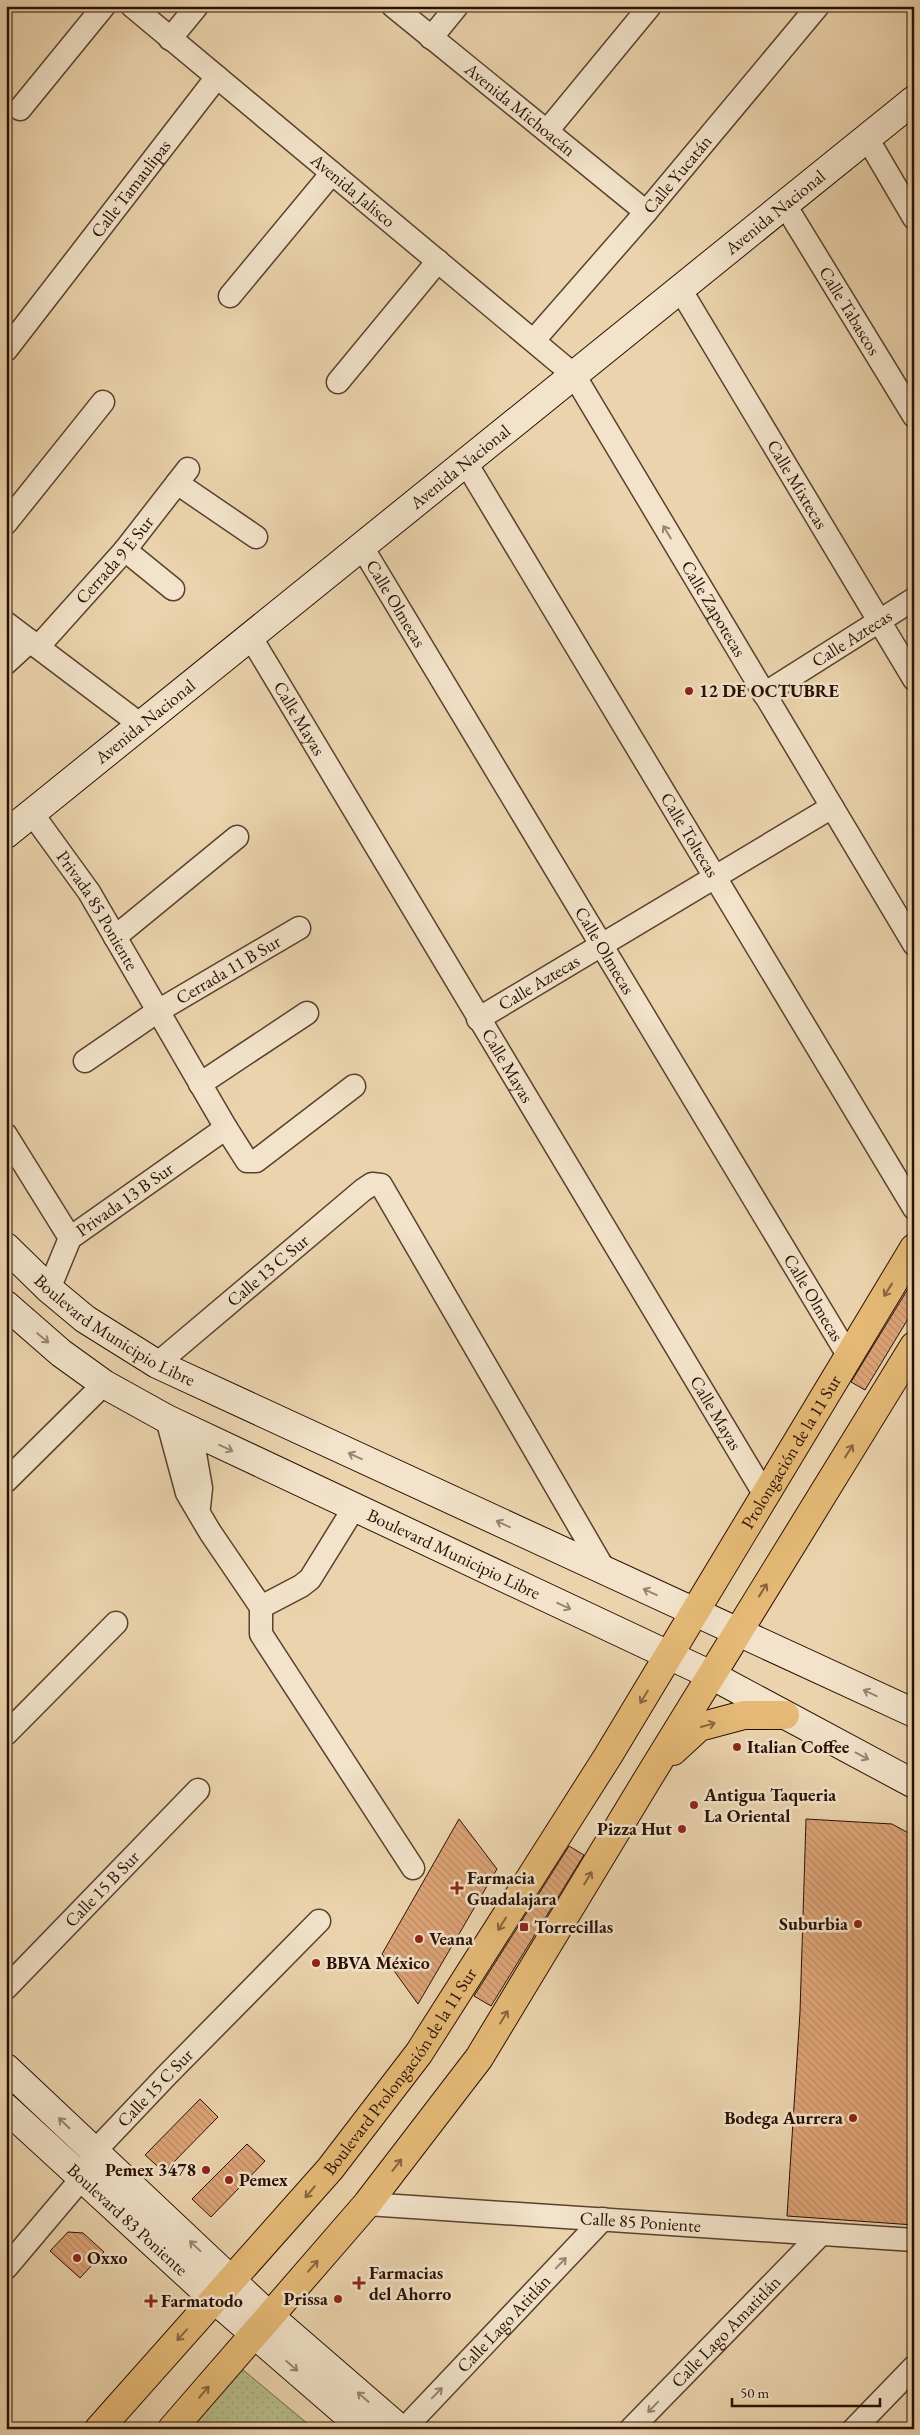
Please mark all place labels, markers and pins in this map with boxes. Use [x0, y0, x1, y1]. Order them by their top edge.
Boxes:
place label: 12 DE OCTUBRE [699, 679, 839, 702]
marker: 12 DE OCTUBRE [683, 685, 695, 697]
place label: Italian Coffee [747, 1735, 850, 1758]
marker: Italian Coffee [731, 1741, 743, 1753]
place label: Antigua Taqueria La Oriental [703, 1783, 836, 1827]
marker: Antigua Taqueria La Oriental [688, 1799, 700, 1811]
place label: Pizza Hut [597, 1817, 672, 1840]
marker: Pizza Hut [676, 1823, 688, 1835]
place label: Farmacia Guadalajara [467, 1866, 557, 1910]
marker: Farmacia Guadalajara [451, 1882, 463, 1894]
place label: Suburbia [779, 1912, 848, 1935]
place label: Torrecillas [534, 1915, 613, 1938]
marker: Suburbia [852, 1918, 864, 1930]
marker: Torrecillas [518, 1921, 530, 1933]
place label: Veana [429, 1927, 473, 1950]
marker: Veana [413, 1933, 425, 1945]
place label: BBVA México [326, 1951, 430, 1974]
marker: BBVA México [310, 1957, 322, 1969]
place label: Bodega Aurrera [724, 2106, 843, 2129]
marker: Bodega Aurrera [847, 2112, 859, 2124]
place label: Pemex 3478 [105, 2158, 196, 2181]
marker: Pemex 3478 [200, 2164, 212, 2176]
place label: Pemex [239, 2168, 288, 2191]
marker: Pemex [223, 2174, 235, 2186]
place label: Oxxo [87, 2246, 127, 2269]
marker: Oxxo [71, 2252, 83, 2264]
place label: Farmacias del Ahorro [369, 2261, 451, 2305]
marker: Farmacias del Ahorro [353, 2277, 365, 2289]
place label: Prissa [283, 2287, 328, 2310]
place label: Farmatodo [161, 2289, 243, 2312]
marker: Prissa [332, 2293, 344, 2305]
marker: Farmatodo [145, 2295, 157, 2307]

